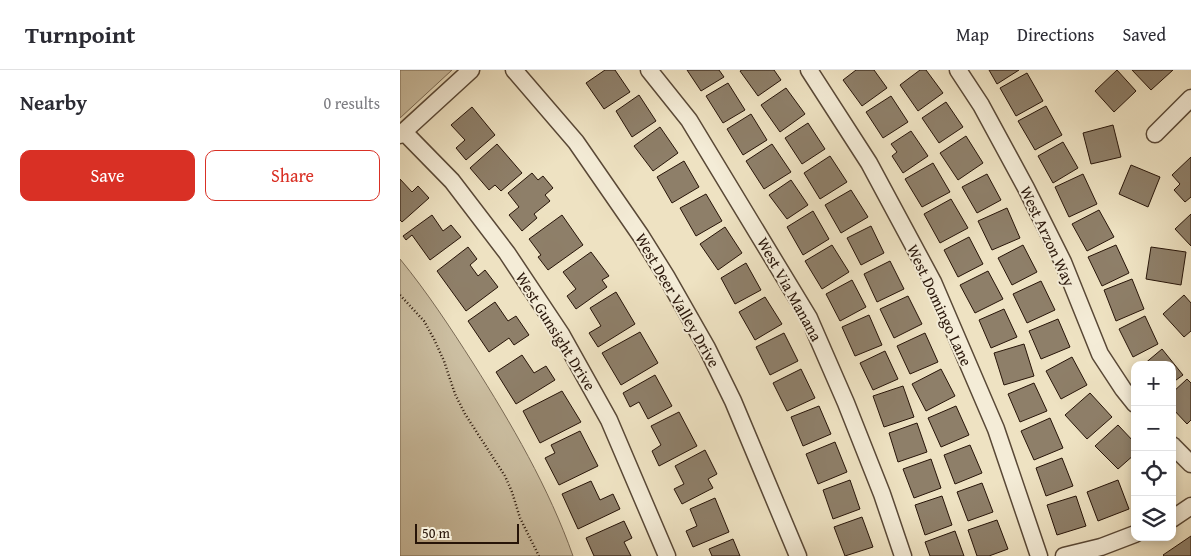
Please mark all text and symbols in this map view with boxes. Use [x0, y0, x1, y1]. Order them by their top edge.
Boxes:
text: Turnpoint [25, 17, 135, 52]
text: Map [956, 21, 989, 48]
text: Directions [1017, 21, 1094, 48]
text: Saved [1122, 21, 1166, 48]
text: Nearby [20, 87, 87, 118]
text: 0 results [323, 91, 380, 115]
button: Save [20, 150, 195, 201]
button: Share [205, 150, 380, 201]
street label: West Arzon Way [1014, 182, 1082, 290]
street label: West Deer Valley Drive [630, 228, 726, 372]
street label: West Via Manana [751, 233, 829, 346]
street label: West Domingo Lane [901, 240, 979, 370]
street label: West Gunsight Drive [510, 267, 602, 395]
map controls [1131, 361, 1176, 541]
button: + [1131, 361, 1176, 406]
button: − [1131, 406, 1176, 451]
button: locate [1131, 451, 1176, 496]
button: layers [1131, 496, 1176, 541]
scale bar [415, 521, 519, 544]
text: 50 m [422, 523, 450, 543]

